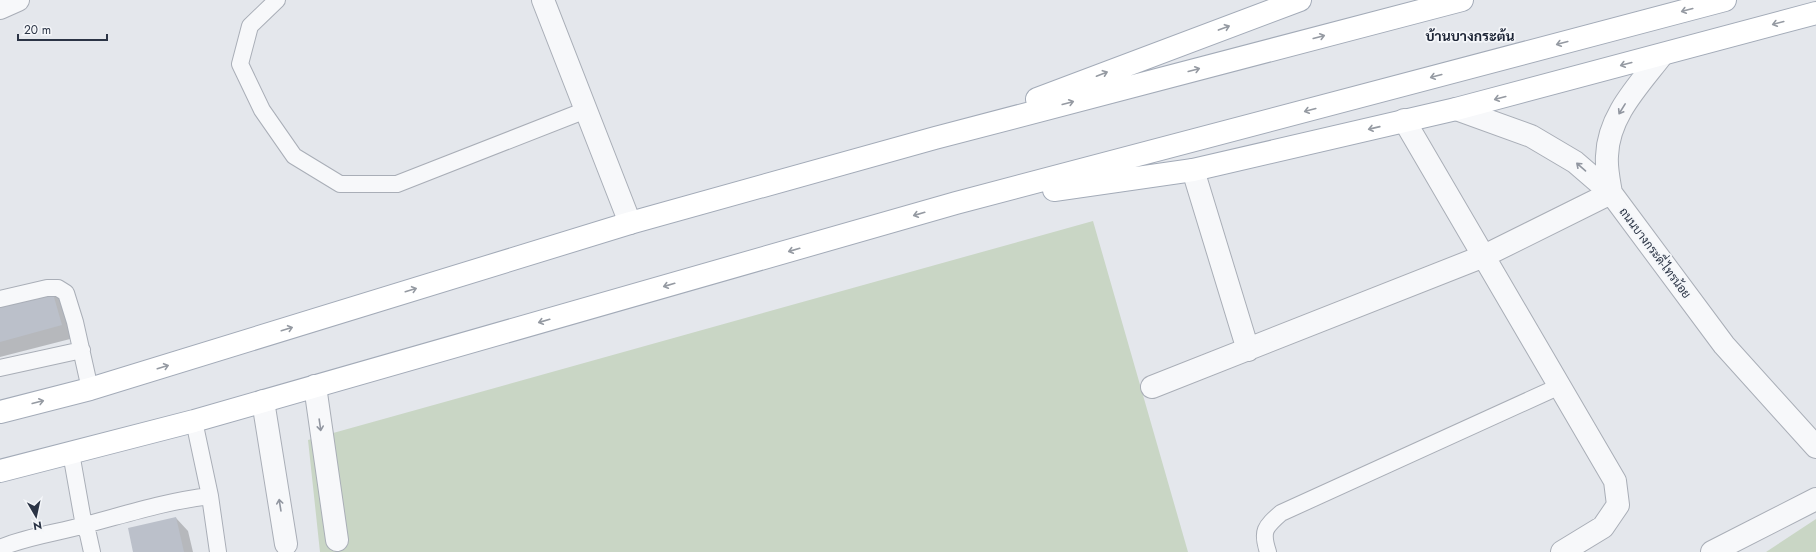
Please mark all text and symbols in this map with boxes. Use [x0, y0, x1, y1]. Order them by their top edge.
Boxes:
one-way arrow [1681, 7, 1694, 14]
scale bar [18, 16, 107, 42]
one-way arrow [1772, 20, 1785, 27]
text: 20 m [24, 21, 51, 39]
one-way arrow [1218, 24, 1230, 32]
district label: บ้านบางกระต้น [1425, 26, 1515, 46]
one-way arrow [1313, 33, 1326, 41]
one-way arrow [1555, 40, 1568, 47]
one-way arrow [1620, 61, 1633, 68]
one-way arrow [1187, 66, 1200, 74]
one-way arrow [1096, 69, 1108, 77]
one-way arrow [1430, 73, 1443, 81]
one-way arrow [1494, 94, 1507, 102]
one-way arrow [1061, 99, 1074, 107]
one-way arrow [1618, 103, 1626, 115]
one-way arrow [1304, 106, 1317, 114]
one-way arrow [1368, 124, 1381, 132]
one-way arrow [1576, 163, 1586, 172]
street label: ถนนบางกระดี่-ไทรน้อย [1615, 202, 1697, 302]
one-way arrow [913, 211, 926, 218]
one-way arrow [788, 247, 801, 254]
one-way arrow [663, 282, 676, 289]
one-way arrow [405, 286, 418, 293]
one-way arrow [538, 318, 551, 325]
one-way arrow [281, 325, 294, 332]
one-way arrow [156, 363, 169, 370]
one-way arrow [31, 398, 44, 405]
one-way arrow [316, 418, 324, 431]
north arrow [16, 496, 56, 536]
one-way arrow [276, 499, 284, 512]
text: N [32, 517, 43, 534]

